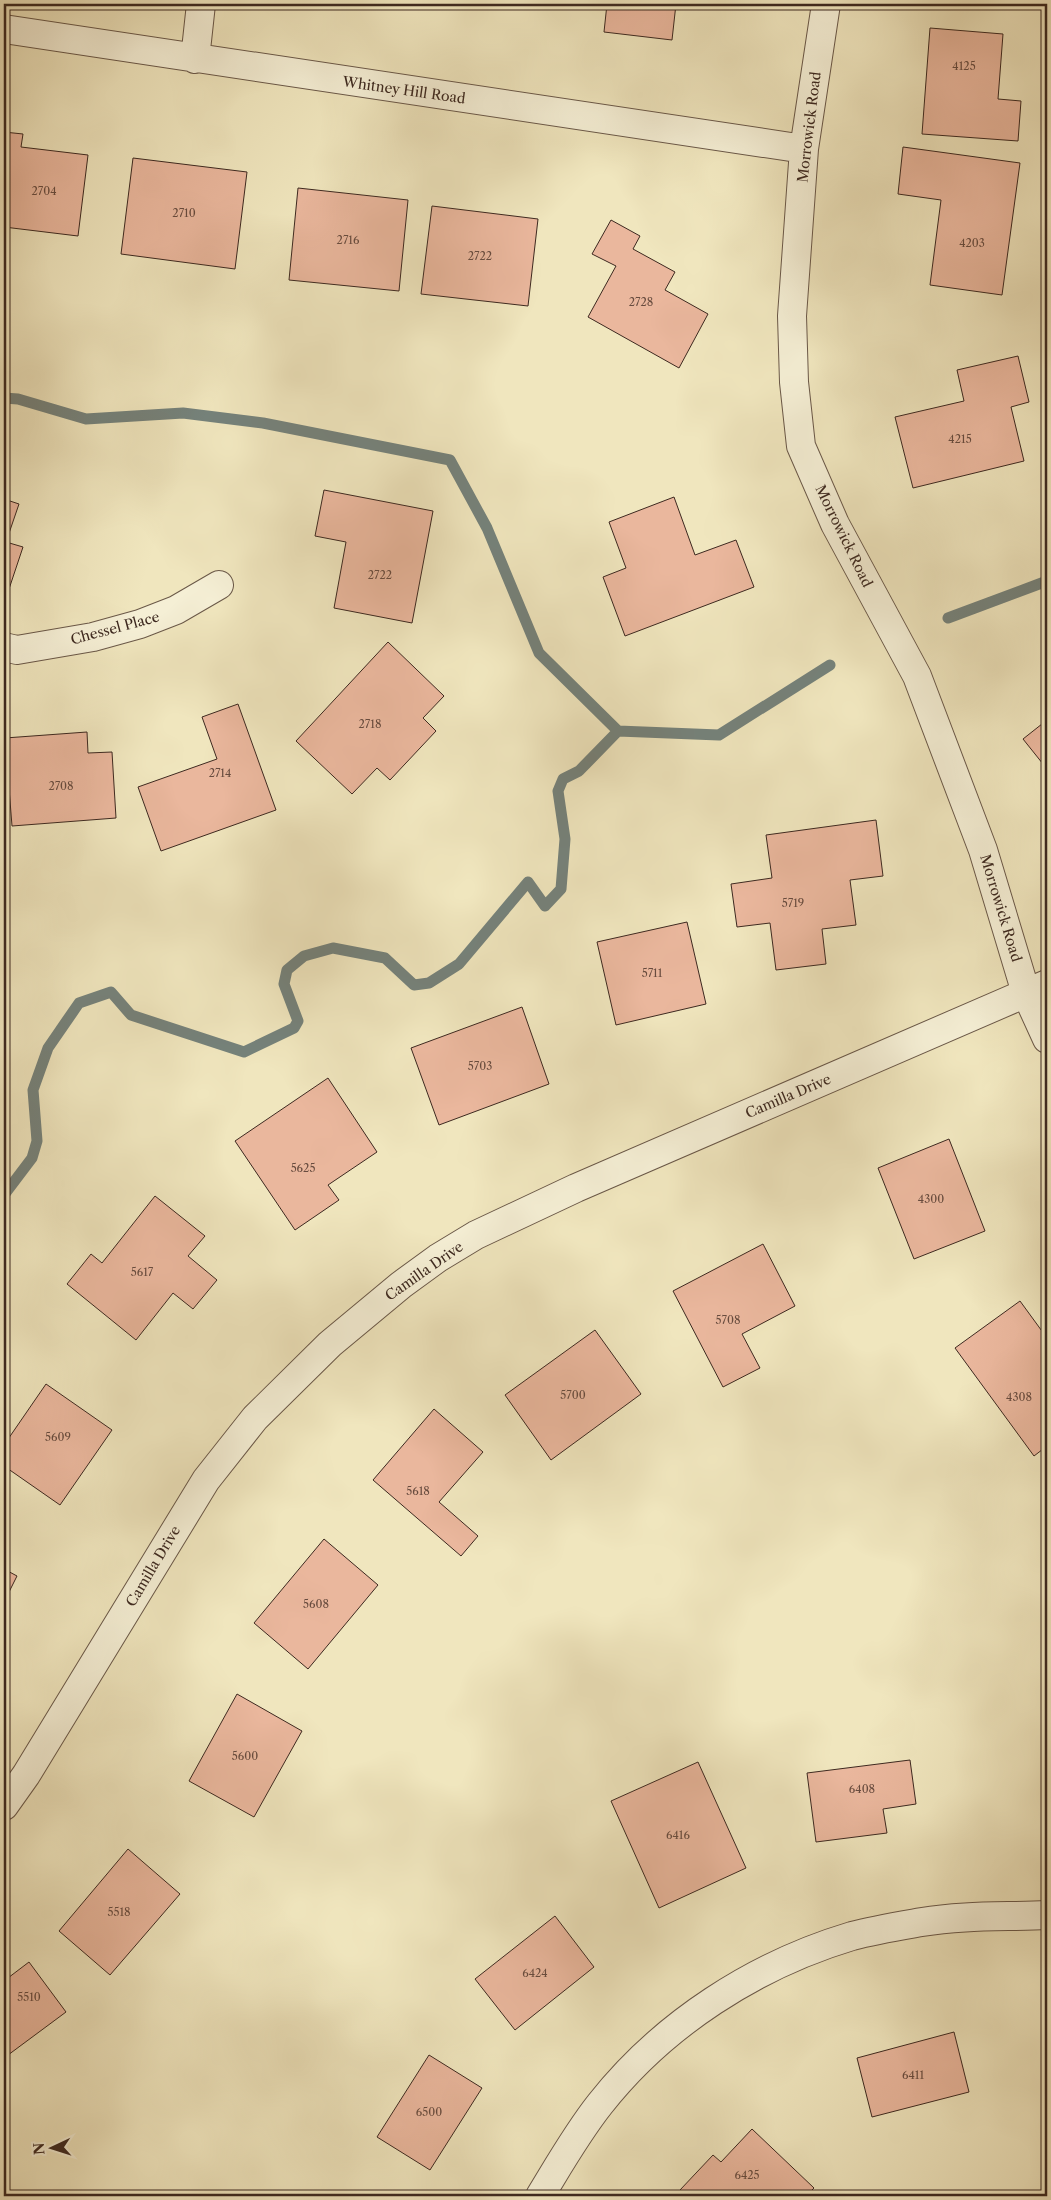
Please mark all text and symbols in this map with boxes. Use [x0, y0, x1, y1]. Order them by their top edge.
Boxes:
house number: 4125 [952, 59, 976, 73]
street label: Morrowick Road [793, 70, 825, 183]
street label: Whitney Hill Road [340, 72, 467, 108]
house number: 2704 [31, 184, 57, 198]
house number: 2710 [172, 206, 196, 220]
house number: 2716 [337, 233, 360, 247]
house number: 4203 [959, 236, 985, 250]
house number: 2722 [468, 249, 492, 263]
house number: 2728 [629, 295, 653, 309]
house number: 4215 [948, 432, 972, 446]
street label: Morrowick Road [811, 482, 877, 590]
house number: 2722 [368, 568, 392, 582]
street label: Chessel Place [69, 607, 162, 649]
house number: 2718 [359, 717, 381, 731]
house number: 2714 [209, 766, 231, 780]
house number: 2708 [48, 779, 74, 793]
street label: Morrowick Road [976, 852, 1026, 964]
house number: 5719 [782, 896, 804, 910]
house number: 5711 [642, 966, 663, 980]
house number: 5703 [468, 1059, 492, 1073]
street label: Camilla Drive [743, 1070, 834, 1122]
house number: 5625 [291, 1161, 315, 1175]
house number: 4300 [918, 1192, 944, 1206]
street label: Camilla Drive [382, 1237, 467, 1305]
house number: 5617 [131, 1265, 154, 1279]
house number: 5708 [716, 1313, 740, 1327]
house number: 5700 [560, 1388, 586, 1402]
house number: 4308 [1006, 1390, 1032, 1404]
house number: 5609 [45, 1430, 71, 1444]
house number: 5618 [406, 1484, 430, 1498]
street label: Camilla Drive [122, 1522, 184, 1610]
house number: 5608 [303, 1597, 329, 1611]
house number: 5600 [232, 1749, 258, 1763]
house number: 6408 [849, 1782, 875, 1796]
house number: 6416 [666, 1828, 690, 1842]
house number: 5518 [107, 1905, 131, 1919]
house number: 6424 [522, 1966, 548, 1980]
house number: 5510 [17, 1990, 41, 2004]
house number: 6411 [902, 2068, 924, 2082]
house number: 6500 [416, 2105, 442, 2119]
north arrow [28, 2122, 78, 2172]
text: N [30, 2142, 48, 2156]
house number: 6425 [734, 2168, 760, 2182]

